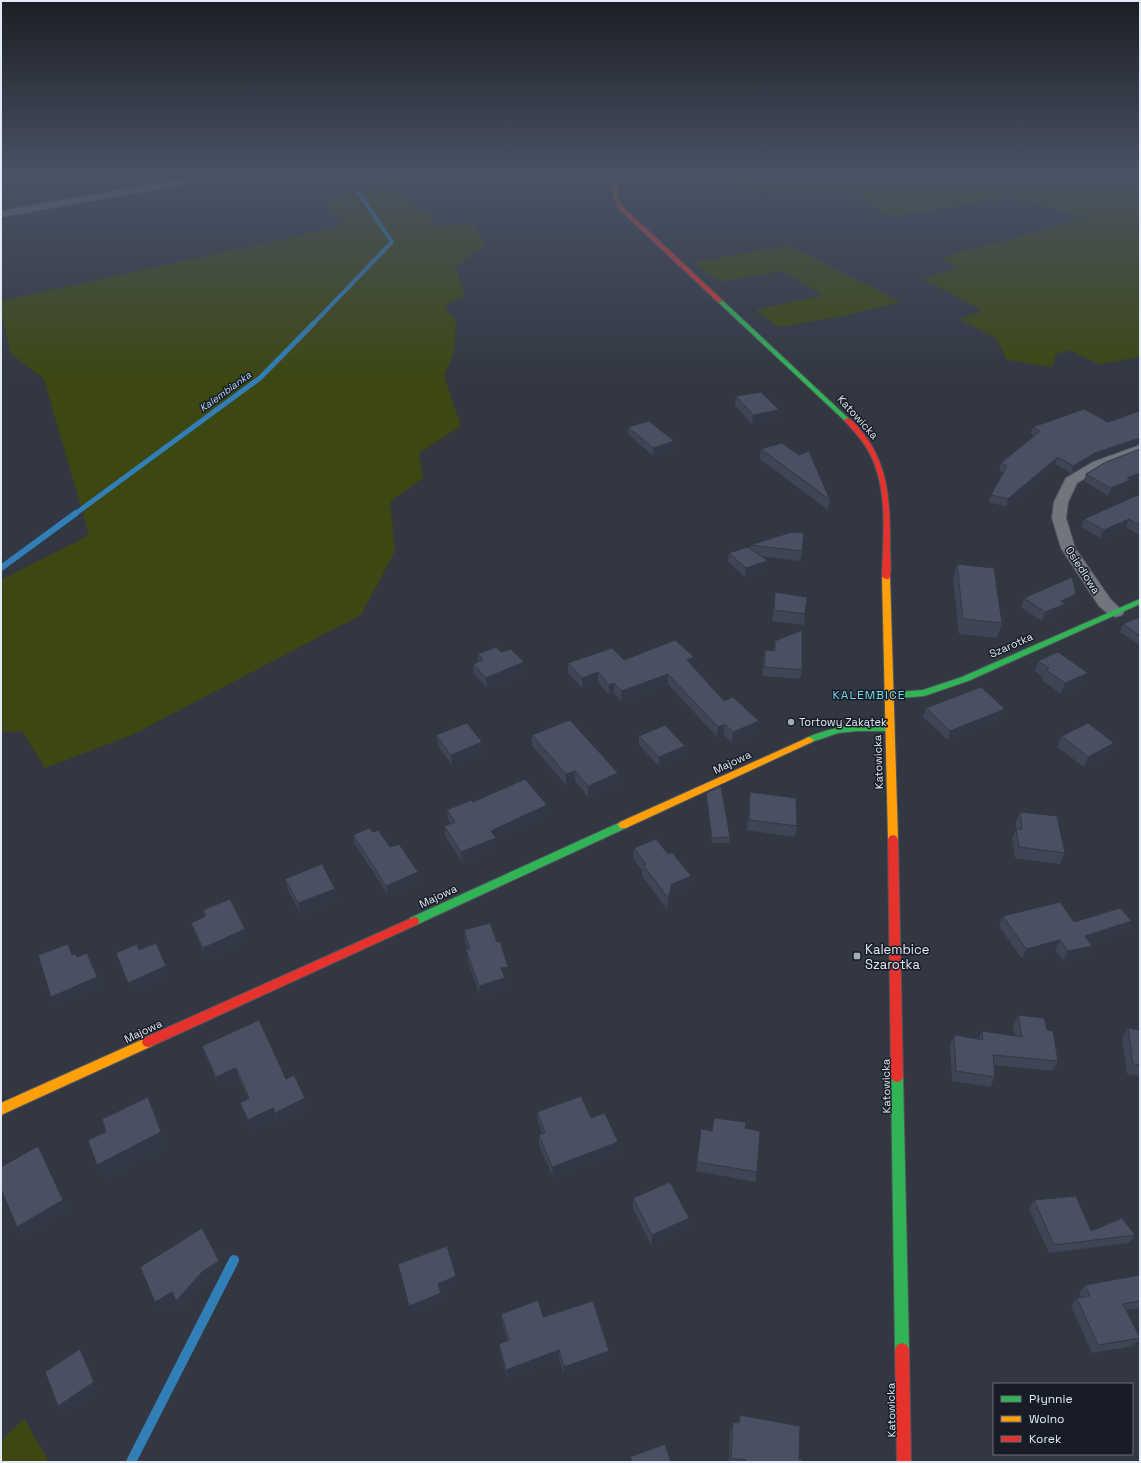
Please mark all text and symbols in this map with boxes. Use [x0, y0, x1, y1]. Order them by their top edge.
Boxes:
water label: Kalembianka [197, 368, 254, 414]
street label: Katowicka [835, 392, 882, 442]
street label: Osiedlowa [1062, 544, 1104, 597]
street label: Szarotka [987, 629, 1036, 661]
district label: KALEMBICE [833, 687, 905, 703]
place label: Tortowy Zakątek [799, 715, 887, 729]
marker: Tortowy Zakątek [786, 717, 796, 727]
street label: Katowicka [870, 734, 886, 789]
street label: Majowa [711, 747, 754, 777]
street label: Majowa [417, 881, 460, 911]
place label: Kalembice Szarotka [865, 941, 930, 973]
marker: Kalembice Szarotka [852, 951, 862, 961]
street label: Majowa [122, 1016, 165, 1046]
street label: Katowicka [879, 1058, 893, 1113]
street label: Katowicka [884, 1382, 898, 1437]
legend [993, 1383, 1133, 1455]
text: Płynnie [1029, 1391, 1073, 1407]
text: Wolno [1029, 1411, 1064, 1427]
text: Korek [1029, 1431, 1062, 1447]

